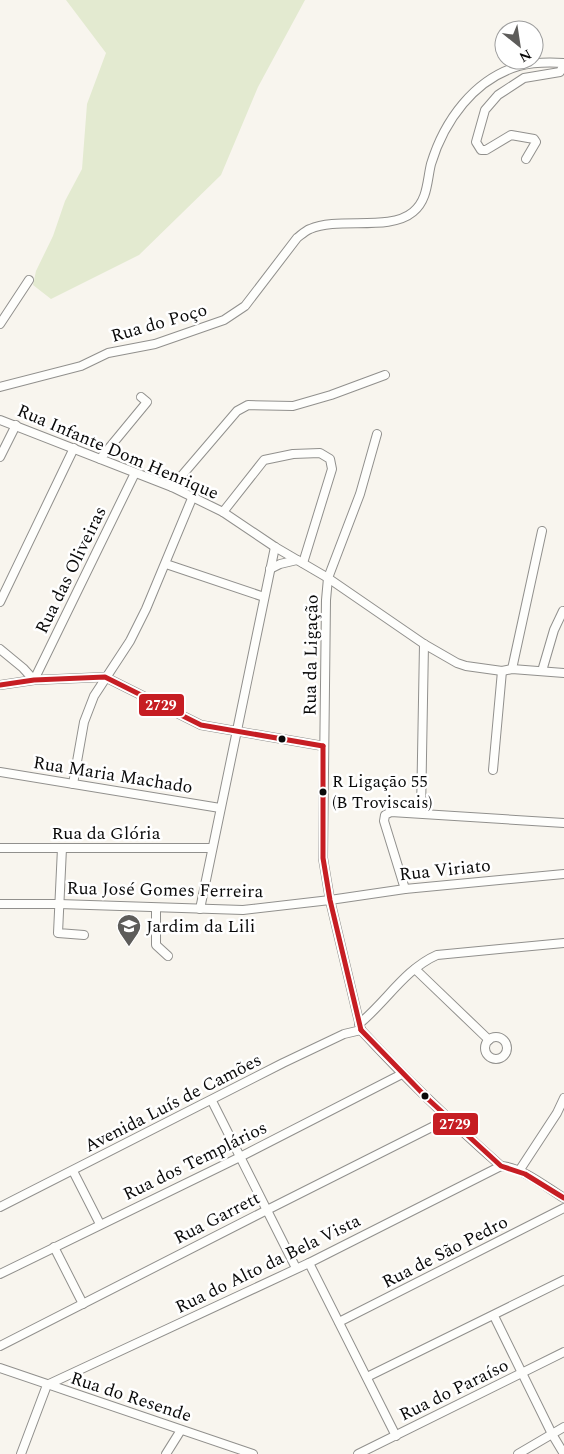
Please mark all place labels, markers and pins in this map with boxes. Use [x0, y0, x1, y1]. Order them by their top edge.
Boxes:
unlabelled marker [277, 734, 287, 744]
place label: R Ligação 55 (B Troviscais) [332, 769, 433, 816]
marker: R Ligação 55 (B Troviscais) [318, 787, 328, 797]
school or university icon: Jardim da Lili [116, 913, 142, 947]
place label: Jardim da Lili [146, 913, 255, 940]
unlabelled marker [420, 1091, 430, 1101]

